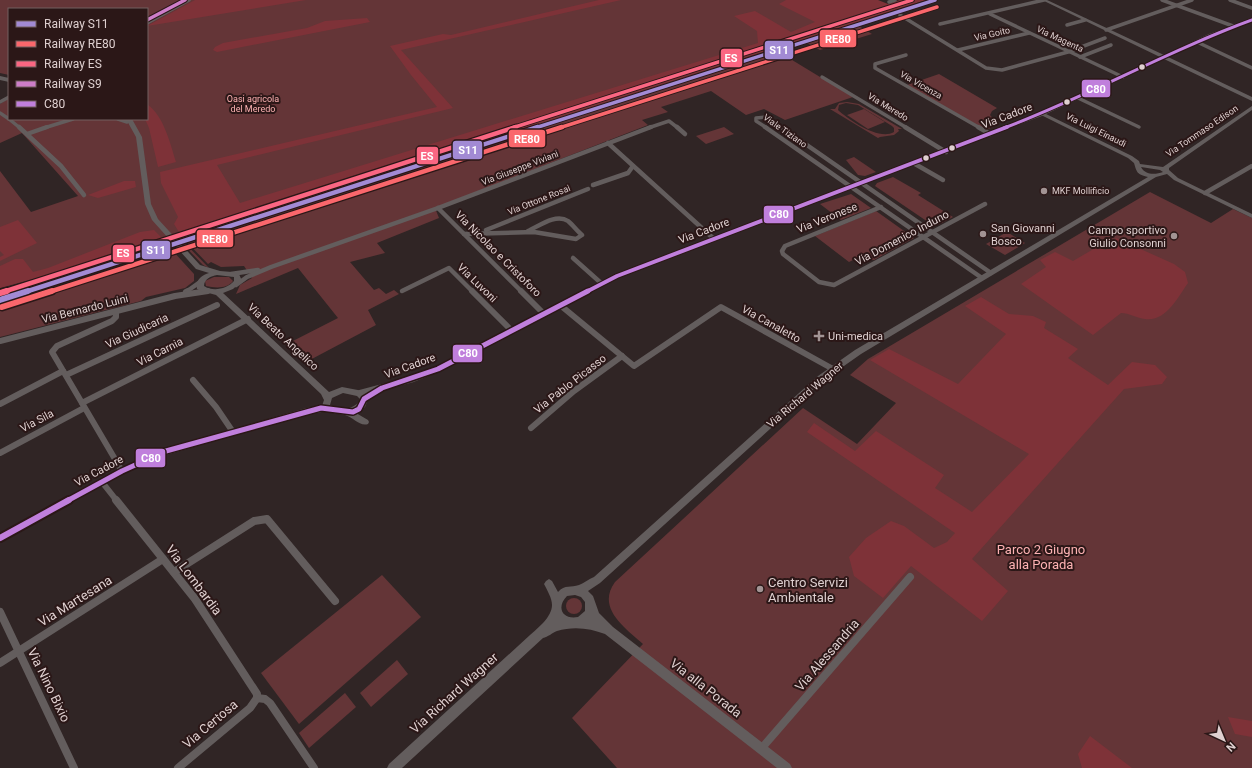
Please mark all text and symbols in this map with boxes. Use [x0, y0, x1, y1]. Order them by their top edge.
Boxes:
legend [8, 8, 148, 120]
text: Railway S11 [44, 17, 108, 31]
street label: Via Magenta [1035, 24, 1085, 54]
street label: Via Goito [973, 25, 1011, 43]
line badge: RE80 [819, 29, 857, 48]
text: RE80 [825, 33, 851, 46]
text: Railway RE80 [44, 37, 116, 51]
line badge: S11 [764, 40, 794, 60]
text: S11 [769, 44, 789, 57]
line badge: ES [720, 48, 743, 68]
text: ES [725, 52, 738, 65]
text: Railway ES [44, 57, 102, 71]
unlabelled marker [1137, 62, 1147, 72]
street label: Via Vicenza [898, 69, 944, 101]
text: Railway S9 [44, 77, 102, 91]
line badge: C80 [1081, 79, 1111, 98]
text: C80 [1086, 83, 1106, 96]
street label: Via Meredo [866, 91, 910, 123]
park label: Oasi agricola del Meredo [227, 94, 279, 114]
text: C80 [44, 97, 66, 111]
unlabelled marker [1062, 97, 1072, 107]
street label: Via Cadore [980, 100, 1034, 132]
street label: Via Tommaso Edison [1164, 103, 1240, 159]
street label: Via Luigi Einaudi [1064, 111, 1128, 149]
street label: Viale Tiziano [761, 112, 809, 150]
line badge: RE80 [508, 129, 546, 148]
text: RE80 [514, 133, 540, 146]
line badge: S11 [452, 140, 483, 160]
unlabelled marker [947, 143, 957, 153]
text: S11 [458, 144, 478, 157]
line badge: ES [416, 146, 439, 165]
street label: Via Giuseppe Viviani [480, 149, 560, 187]
text: ES [421, 150, 434, 163]
unlabelled marker [921, 153, 931, 163]
street label: Via Ottone Rosai [506, 183, 572, 217]
marker: MKF Mollificio [1039, 186, 1049, 196]
place label: MKF Mollificio [1052, 186, 1109, 196]
street label: Via Veronese [795, 200, 859, 236]
line badge: C80 [763, 205, 794, 224]
street label: Via Nicolao e Cristoforo [452, 208, 544, 300]
text: C80 [769, 208, 789, 221]
street label: Via Domenico Induno [853, 208, 951, 268]
street label: Via Cadore [677, 215, 731, 247]
place label: San Giovanni Bosco [991, 222, 1055, 248]
place label: Campo sportivo Giulio Consonni [1088, 224, 1166, 250]
line badge: RE80 [196, 229, 234, 248]
marker: San Giovanni Bosco [978, 229, 988, 239]
marker: Campo sportivo Giulio Consonni [1169, 231, 1179, 241]
text: RE80 [202, 233, 228, 246]
line badge: S11 [141, 240, 171, 260]
line badge: ES [112, 244, 135, 263]
text: S11 [146, 244, 166, 257]
text: ES [117, 247, 130, 260]
street label: Via Luvoni [454, 261, 500, 305]
street label: Via Bernardo Luini [40, 292, 130, 326]
street label: Via Beato Angelico [245, 301, 321, 373]
street label: Via Canaletto [739, 302, 803, 346]
street label: Via Giudicaria [104, 311, 170, 351]
marker: Uni-medica [813, 330, 825, 342]
place label: Uni-medica [828, 330, 883, 343]
street label: Via Carnia [135, 335, 185, 369]
line badge: C80 [452, 344, 483, 363]
text: C80 [458, 347, 478, 360]
street label: Via Cadore [383, 351, 437, 381]
street label: Via Pablo Picasso [531, 352, 609, 416]
street label: Via Richard Wagner [764, 359, 846, 431]
street label: Via Sila [18, 407, 56, 435]
line badge: C80 [135, 448, 166, 468]
text: C80 [141, 452, 161, 465]
street label: Via Cadore [72, 453, 126, 489]
street label: Via Lombardia [163, 542, 225, 618]
park label: Parco 2 Giugno alla Porada [997, 542, 1085, 572]
street label: Via Martesana [35, 572, 115, 630]
place label: Centro Servizi Ambientale [768, 575, 848, 605]
marker: Centro Servizi Ambientale [755, 584, 765, 594]
street label: Via Alessandria [792, 616, 862, 694]
street label: Via Nino Bixio [25, 646, 73, 724]
street label: Via Richard Wagner [407, 649, 501, 736]
street label: Via alla Porada [667, 655, 745, 721]
street label: Via Certosa [179, 697, 241, 751]
north arrow [1204, 720, 1244, 760]
text: N [1223, 739, 1238, 754]

